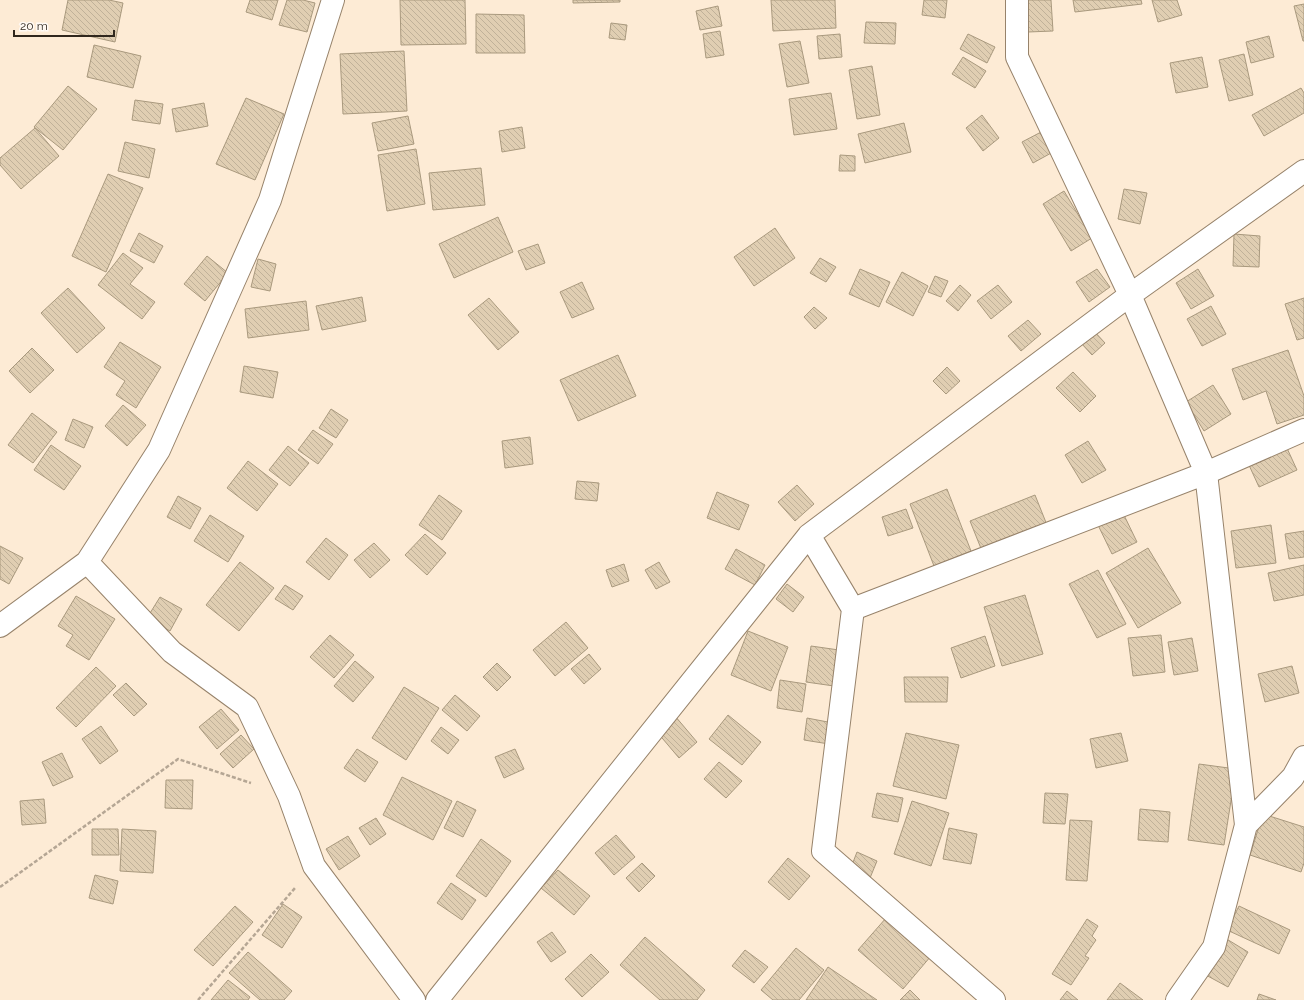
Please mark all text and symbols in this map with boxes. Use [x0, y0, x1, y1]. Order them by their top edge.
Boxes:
scale bar [14, 12, 114, 38]
text: 20 m [20, 19, 48, 33]

